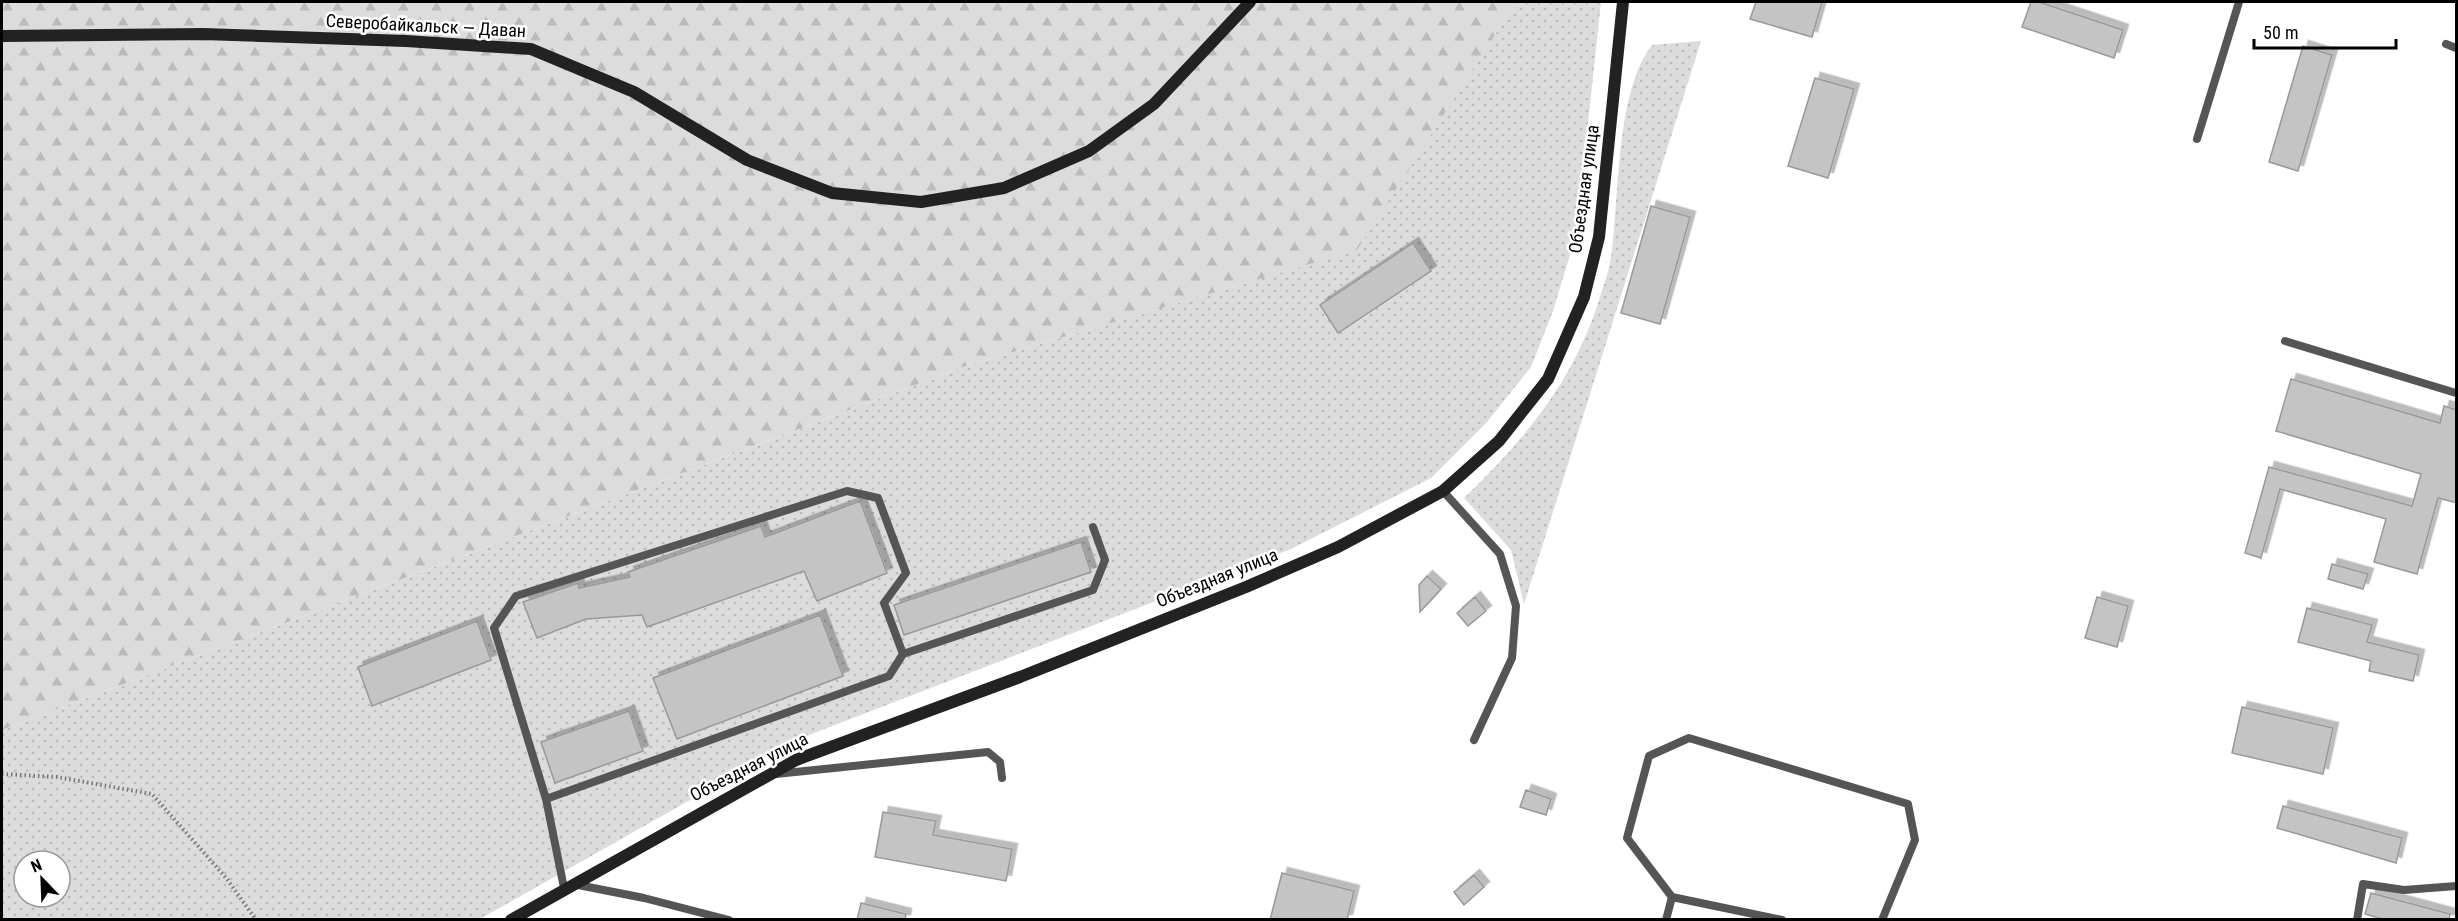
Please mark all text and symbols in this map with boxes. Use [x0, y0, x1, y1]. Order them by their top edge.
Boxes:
street label: Северобайкальск — Даван [325, 10, 527, 41]
scale bar [2254, 12, 2396, 50]
text: 50 m [2263, 22, 2298, 43]
street label: Объездная улица [1564, 123, 1603, 255]
street label: Объездная улица [1153, 544, 1281, 612]
street label: Объездная улица [686, 728, 811, 805]
north arrow [12, 849, 72, 909]
text: N [28, 855, 45, 876]

